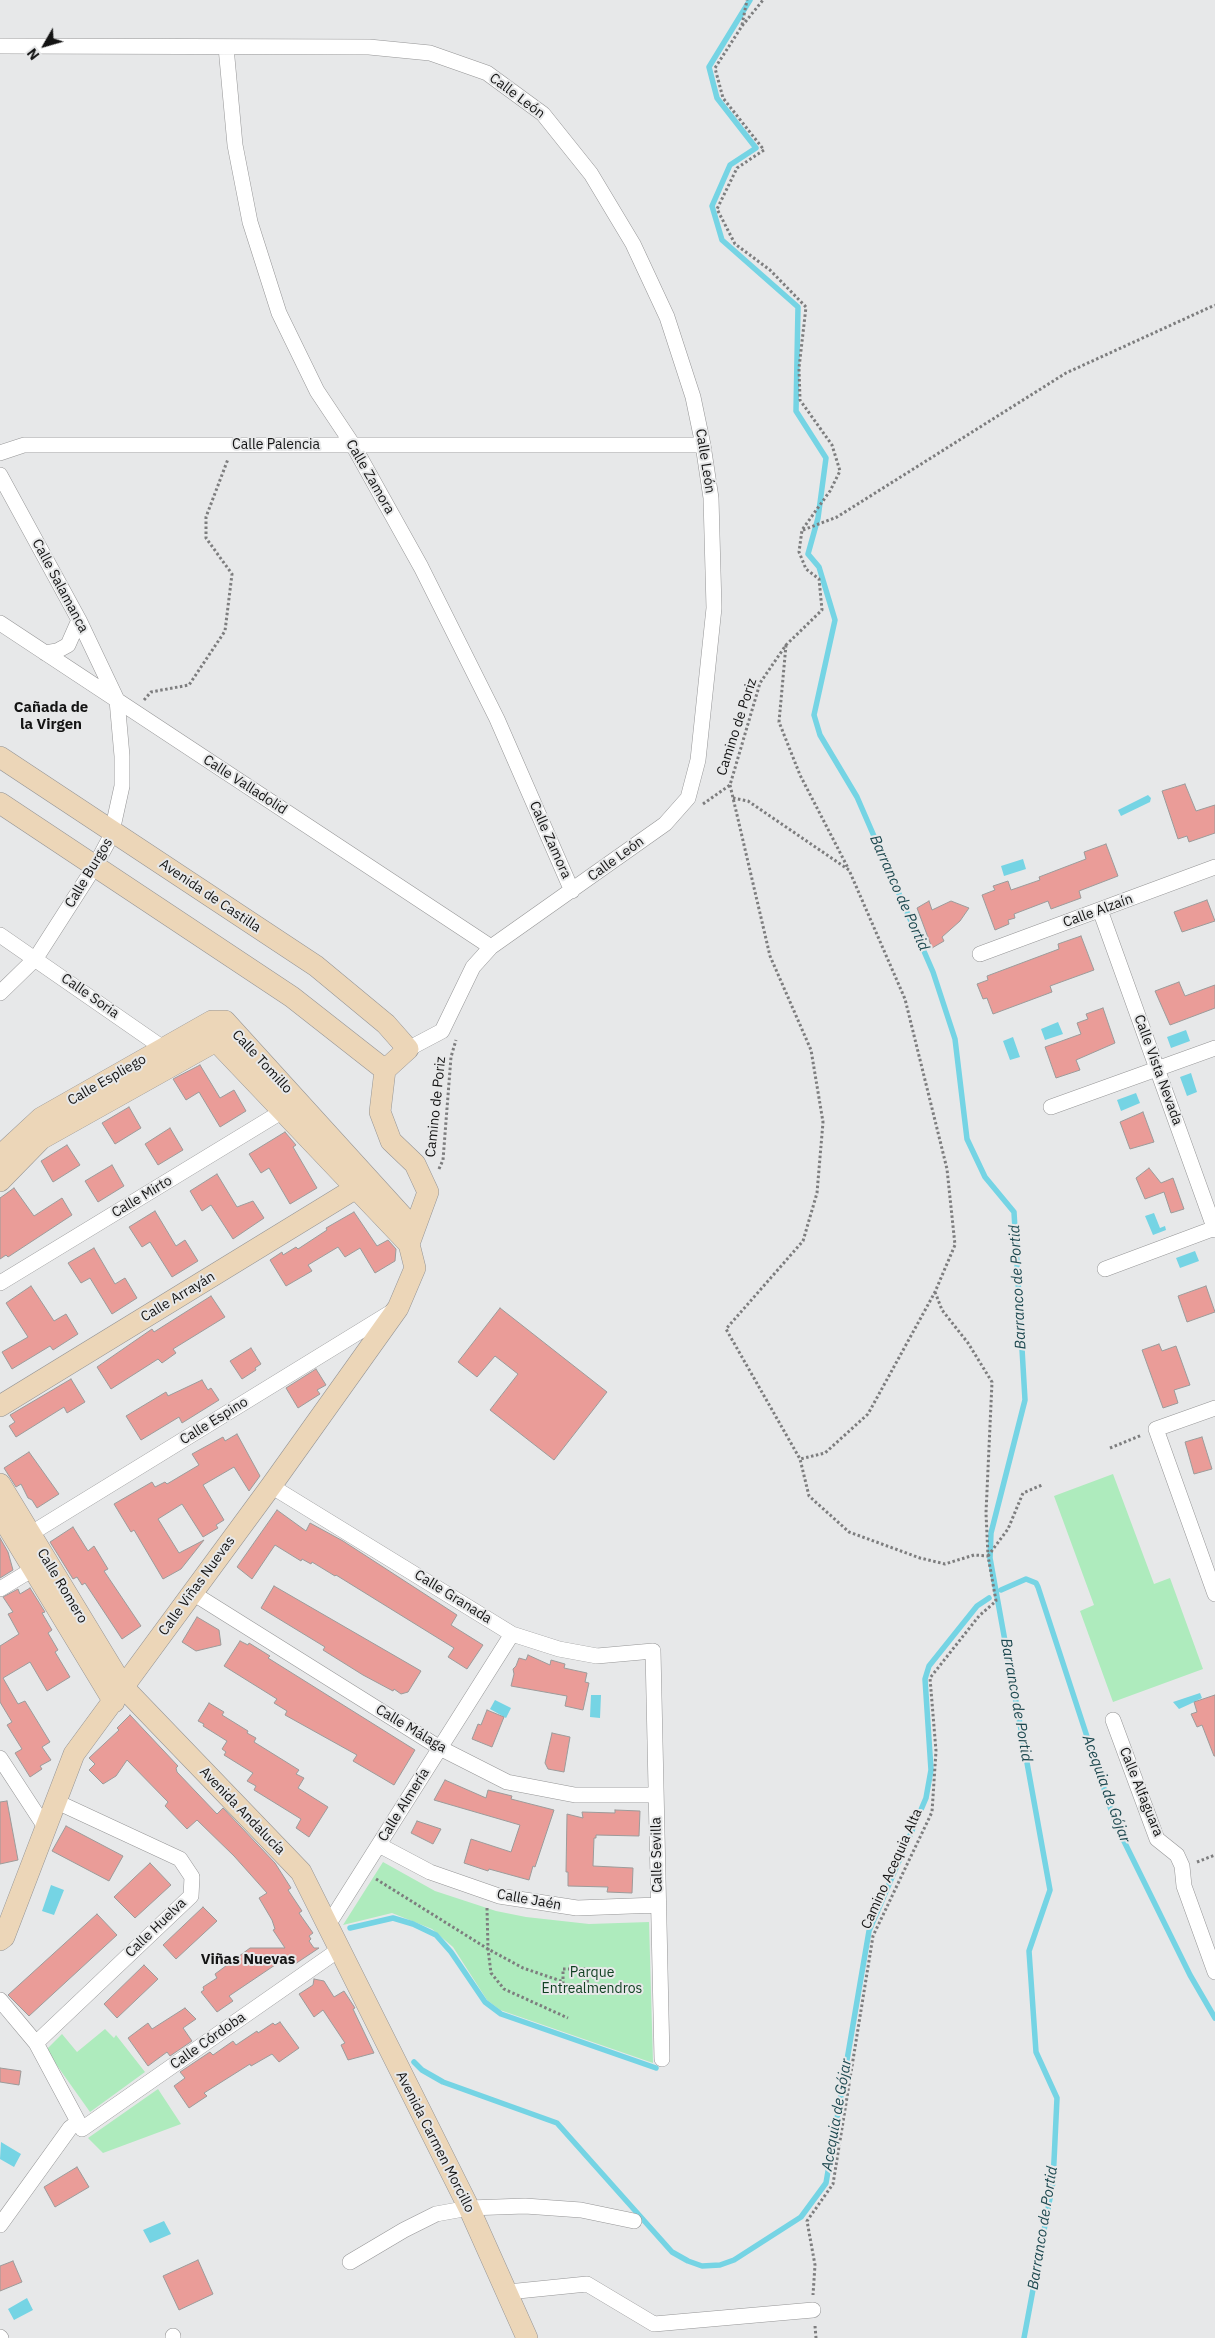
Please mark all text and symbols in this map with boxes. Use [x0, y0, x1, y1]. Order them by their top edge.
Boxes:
north arrow [20, 20, 70, 70]
text: N [23, 45, 43, 64]
street label: Calle León [486, 70, 548, 122]
street label: Calle León [692, 428, 718, 494]
street label: Calle Palencia [232, 437, 320, 453]
street label: Calle Zamora [342, 437, 398, 517]
street label: Calle Salamanca [28, 536, 92, 636]
street label: Camino de Poriz [713, 676, 761, 778]
district label: Cañada de la Virgen [14, 699, 88, 734]
street label: Calle Valladolid [200, 752, 290, 818]
street label: Calle Zamora [525, 799, 575, 881]
water label: Barranco de Portid [865, 832, 933, 954]
street label: Calle León [585, 833, 647, 885]
street label: Calle Burgos [62, 835, 116, 911]
street label: Avenida de Castilla [156, 856, 264, 936]
street label: Calle Alzaín [1061, 891, 1135, 931]
street label: Calle Soria [58, 970, 122, 1022]
street label: Calle Vista Nevada [1130, 1012, 1186, 1128]
street label: Calle Tomillo [228, 1027, 296, 1097]
street label: Calle Espliego [65, 1051, 149, 1109]
street label: Camino de Poriz [422, 1056, 450, 1158]
street label: Calle Mirto [109, 1172, 175, 1222]
water label: Barranco de Portid [1006, 1224, 1030, 1350]
street label: Calle Arrayán [138, 1268, 218, 1326]
street label: Calle Espino [177, 1393, 251, 1449]
street label: Calle Viñas Nuevas [155, 1533, 239, 1639]
street label: Calle Romero [33, 1546, 91, 1626]
street label: Calle Granada [411, 1567, 495, 1627]
water label: Barranco de Portid [996, 1637, 1036, 1763]
street label: Calle Málaga [373, 1701, 449, 1757]
water label: Acequia de Gójar [1078, 1733, 1134, 1845]
street label: Calle Alfaguara [1115, 1745, 1167, 1839]
street label: Avenida Andalucía [196, 1764, 288, 1858]
street label: Calle Almería [375, 1765, 433, 1845]
street label: Camino Acequia Alta [858, 1806, 926, 1932]
street label: Calle Sevilla [648, 1817, 666, 1893]
street label: Calle Jaén [496, 1886, 562, 1914]
street label: Calle Huelva [122, 1895, 190, 1961]
district label: Viñas Nuevas [201, 1951, 295, 1969]
park label: Parque Entrealmendros [542, 1965, 642, 1998]
street label: Calle Córdoba [167, 2009, 249, 2073]
water label: Acequia de Gójar [818, 2058, 856, 2172]
street label: Avenida Carmen Morcillo [392, 2069, 478, 2215]
water label: Barranco de Portid [1024, 2165, 1062, 2291]

